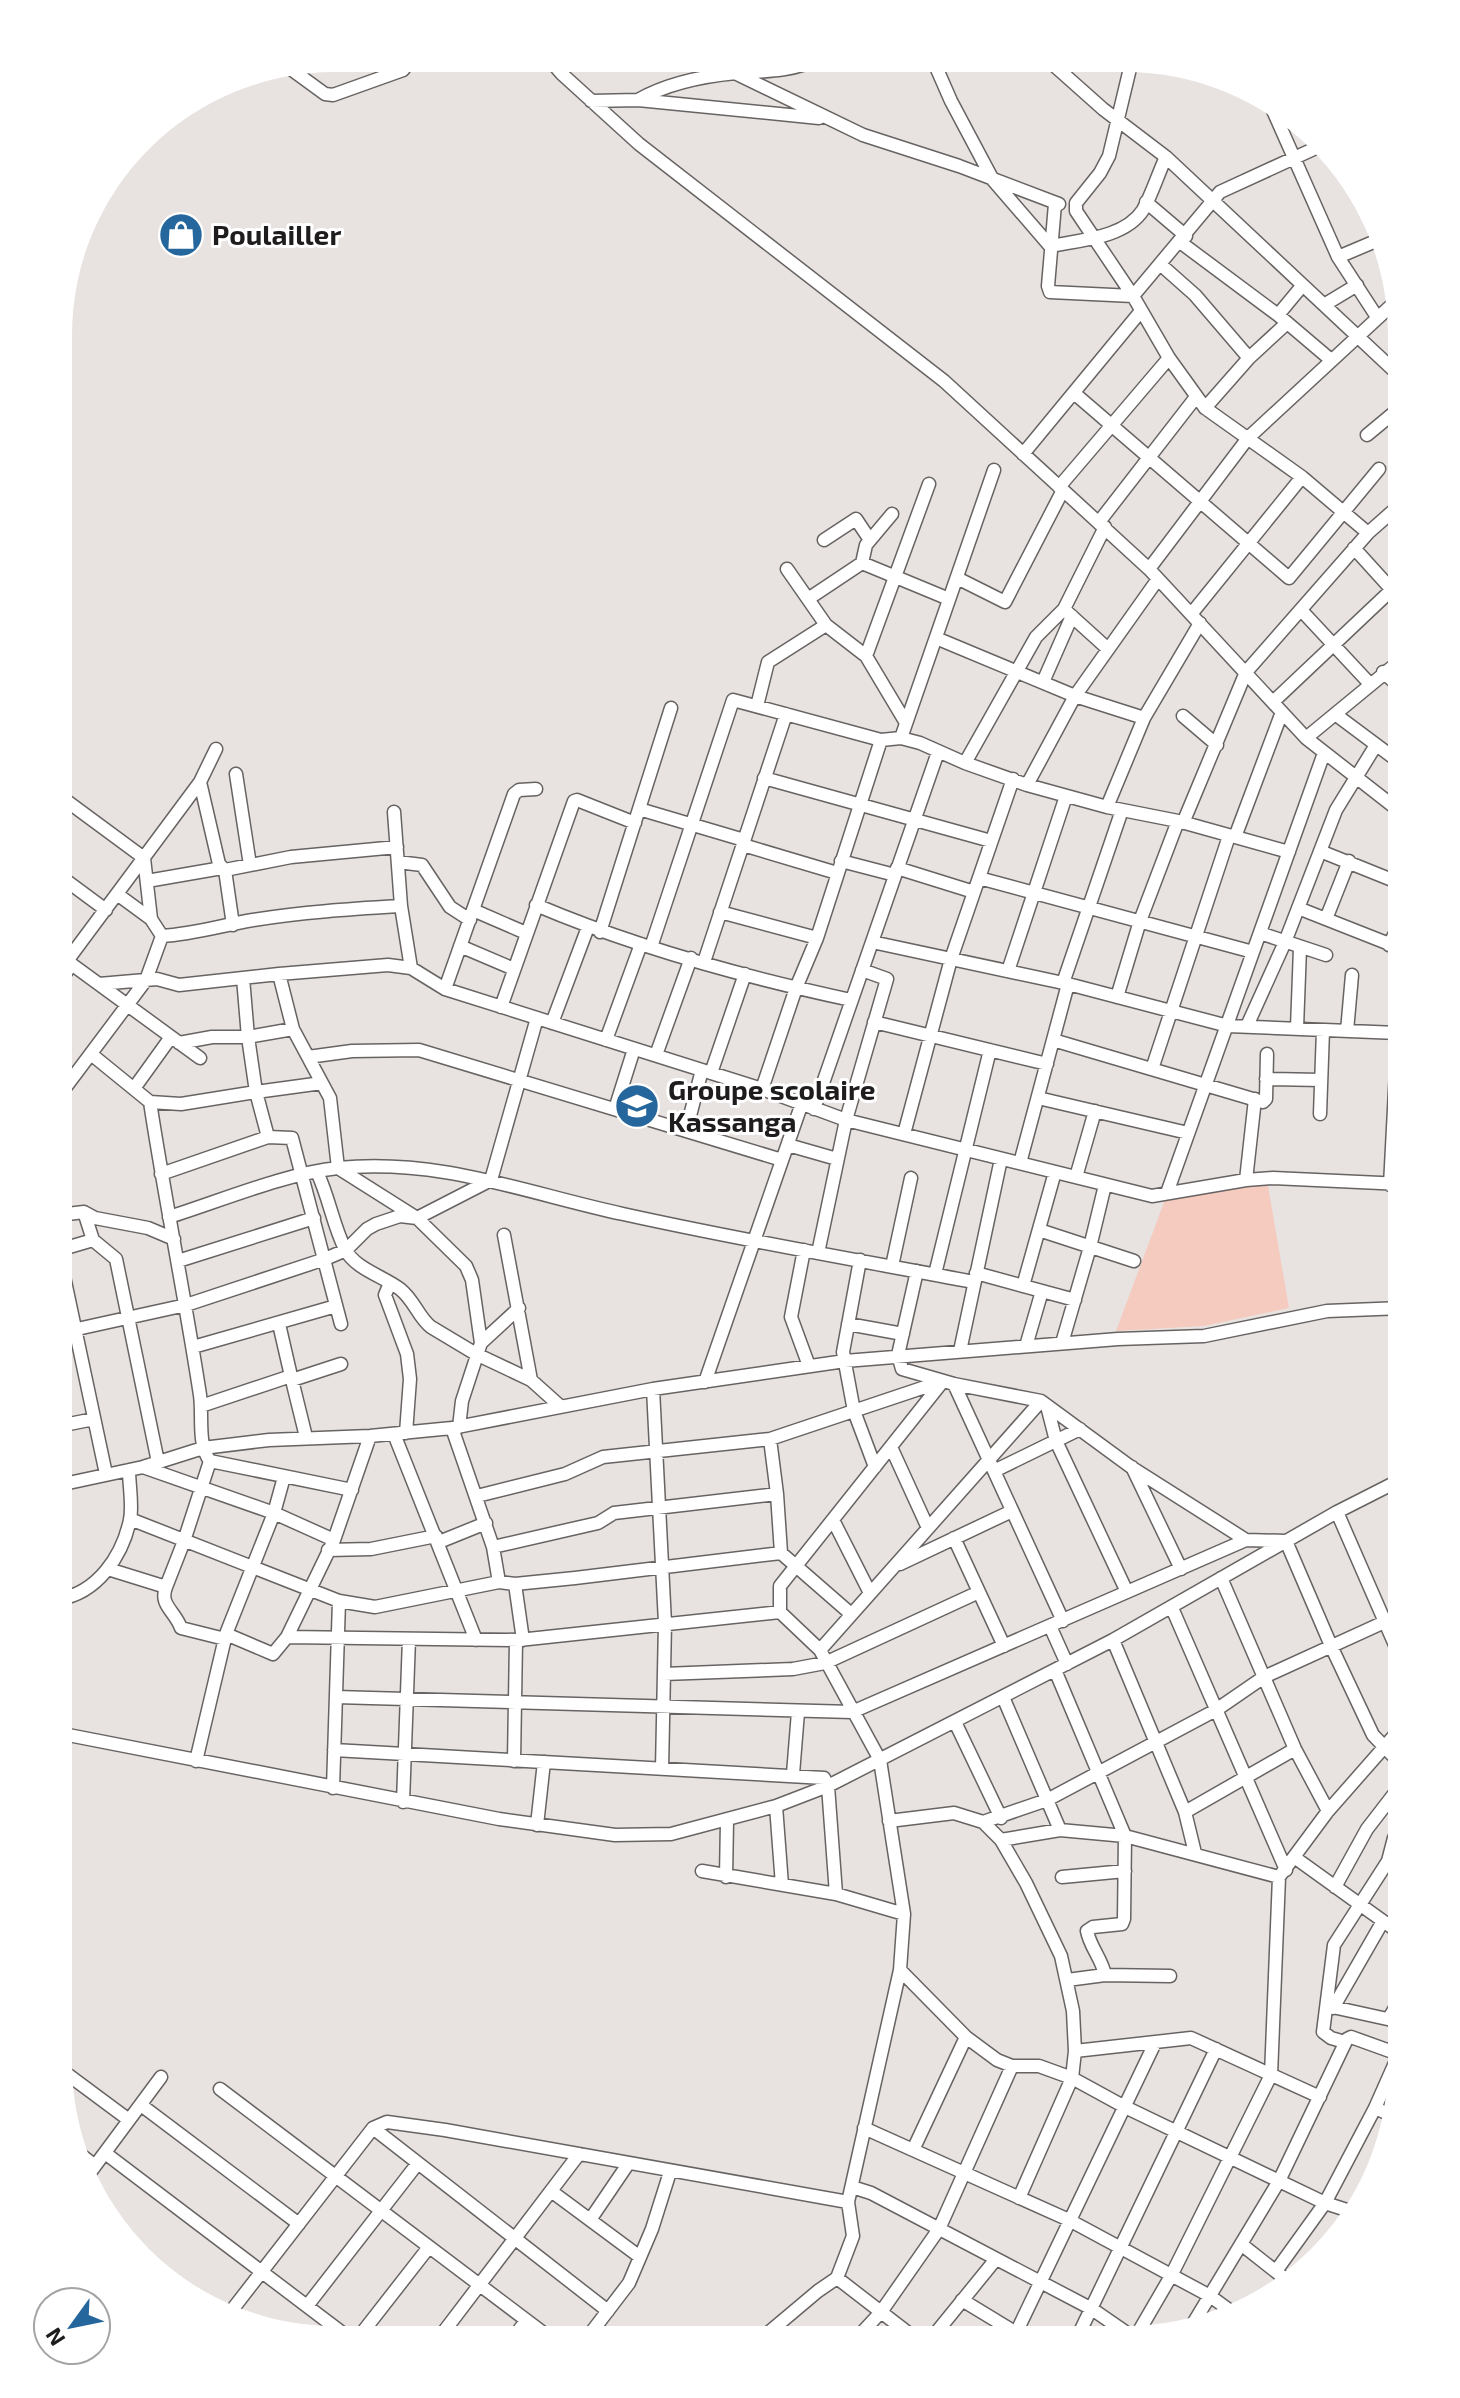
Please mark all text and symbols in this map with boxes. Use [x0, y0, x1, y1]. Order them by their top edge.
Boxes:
shop icon: Poulailler [157, 211, 205, 259]
place label: Poulailler [212, 217, 341, 251]
place label: Groupe scolaire Kassanga [668, 1072, 875, 1138]
school or university icon: Groupe scolaire Kassanga [613, 1082, 661, 1130]
north arrow [32, 2286, 112, 2366]
text: N [39, 2324, 70, 2351]

